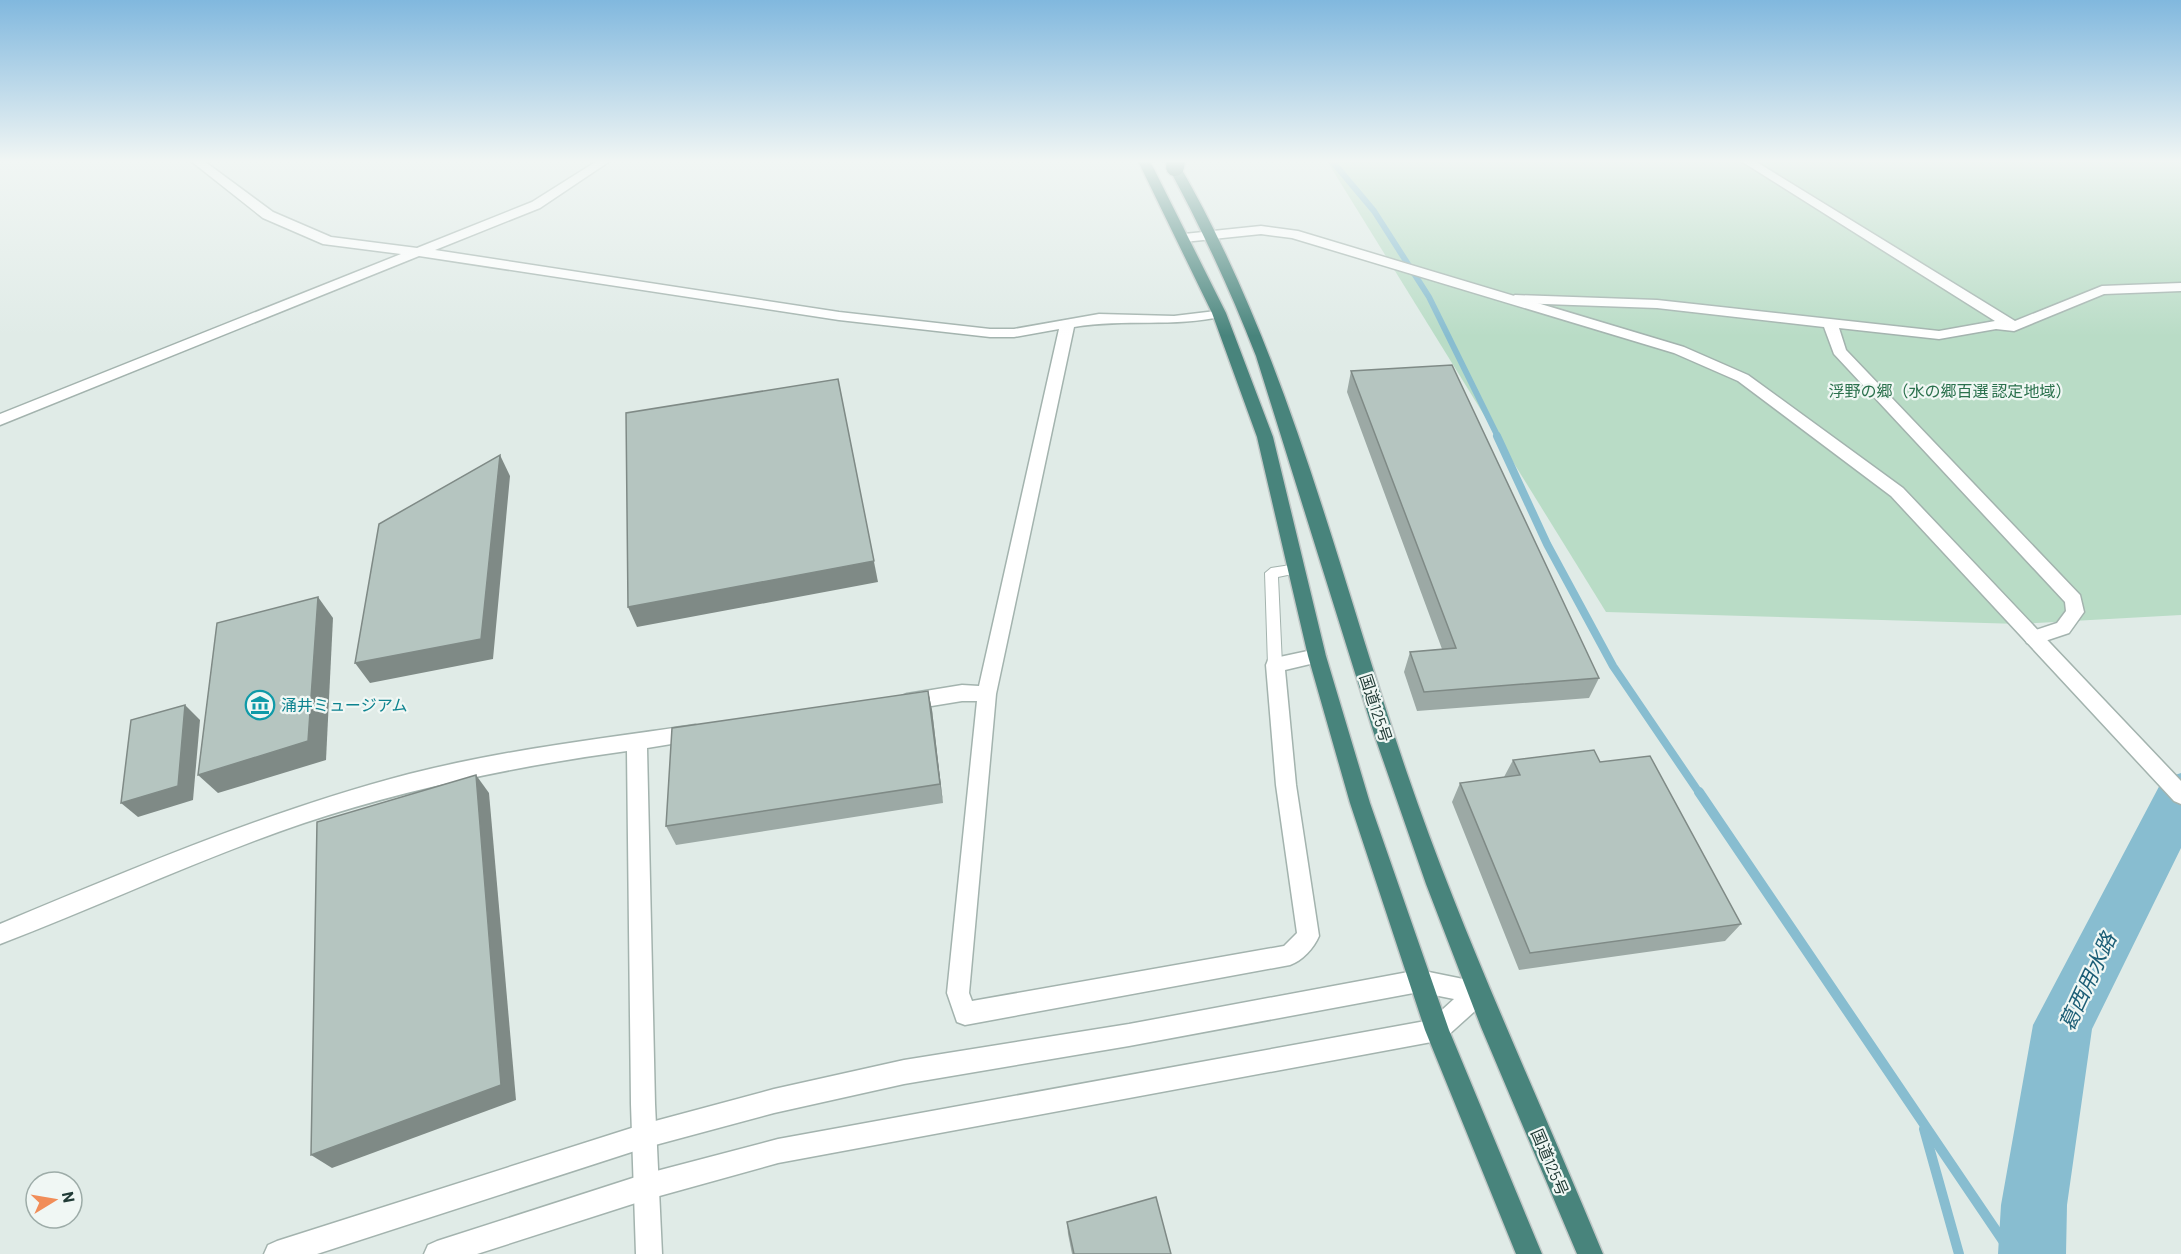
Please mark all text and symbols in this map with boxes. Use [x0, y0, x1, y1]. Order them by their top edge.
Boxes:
park label: 浮野の郷（水の郷百選 認定地域） [1828, 381, 2072, 400]
street label: 国道125号 [1357, 671, 1396, 744]
museum icon: 涌井ミュージアム [244, 689, 276, 721]
place label: 涌井ミュージアム [281, 695, 408, 714]
water label: 葛西用水路 [2053, 927, 2121, 1034]
street label: 国道125号 [1528, 1126, 1573, 1198]
north arrow [24, 1170, 84, 1230]
text: N [59, 1190, 80, 1204]

